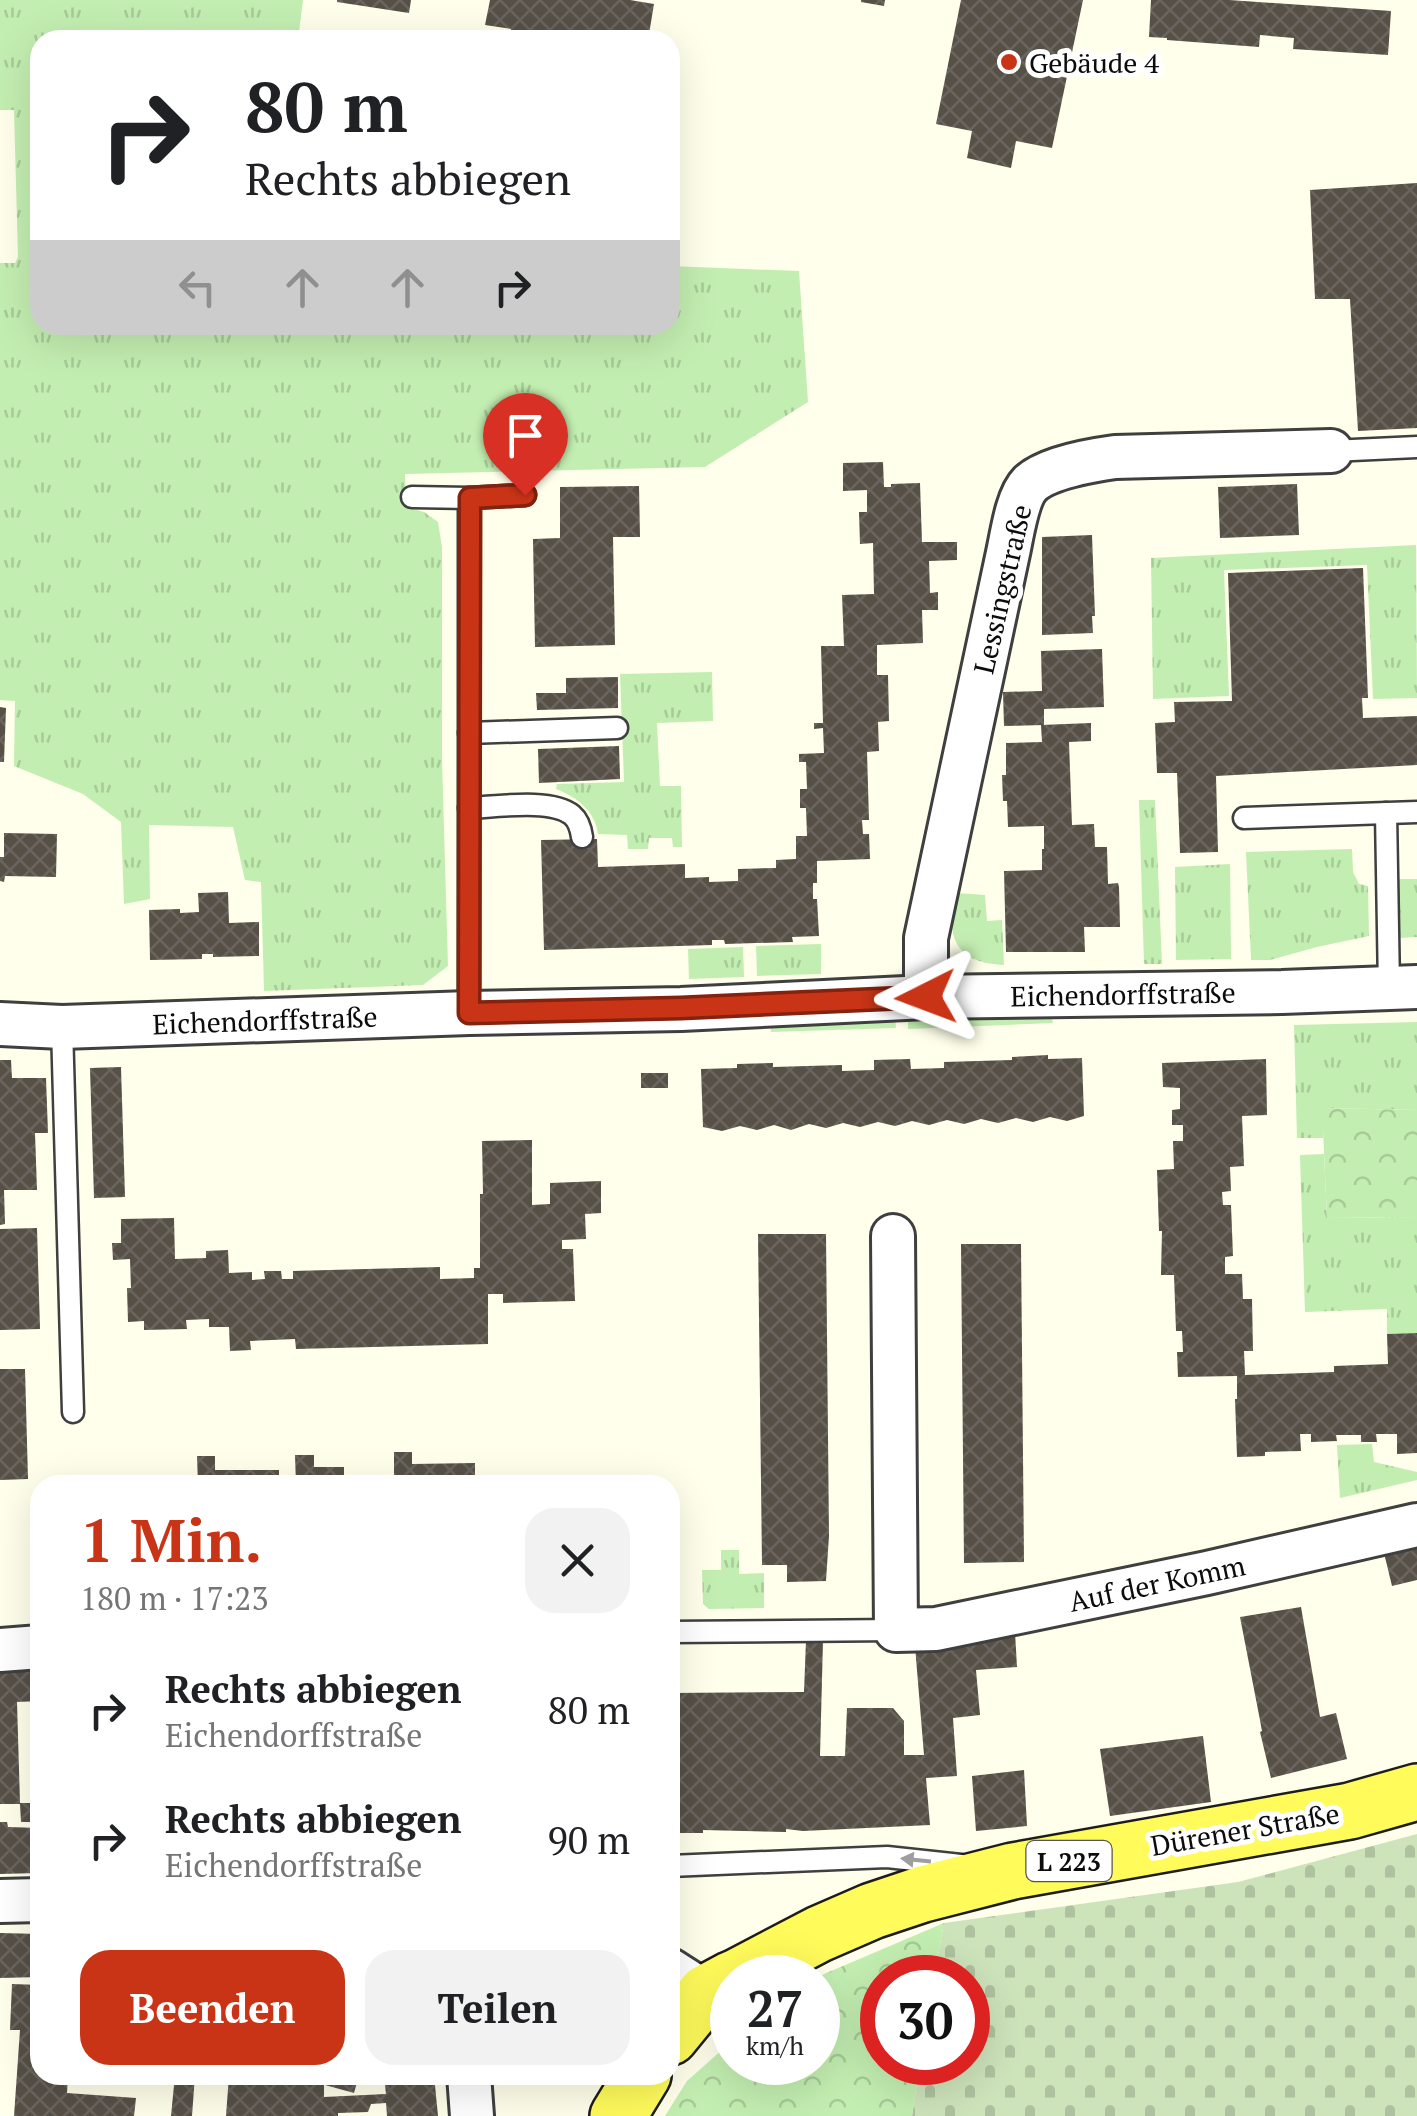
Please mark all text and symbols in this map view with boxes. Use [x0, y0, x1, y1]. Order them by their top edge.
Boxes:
place label: Gebäude 4 [1029, 44, 1159, 81]
marker: Gebäude 4 [998, 51, 1020, 73]
text: 80 m [245, 59, 408, 152]
icon: right [80, 70, 210, 200]
text: Rechts abbiegen [245, 148, 571, 208]
icon: left [170, 260, 225, 315]
icon: ahead [275, 260, 330, 315]
icon: ahead [380, 260, 435, 315]
icon: right [485, 260, 540, 315]
pin [483, 393, 568, 496]
icon: arrive [498, 408, 553, 463]
street label: Lessingstraße [965, 501, 1039, 677]
position arrow [874, 945, 978, 1049]
street label: Eichendorffstraße [1010, 974, 1236, 1014]
street label: Eichendorffstraße [152, 998, 378, 1042]
text: 1 Min. [80, 1500, 262, 1579]
button: close [525, 1508, 630, 1613]
street label: Auf der Komm [1065, 1546, 1249, 1620]
text: 180 m · 17:23 [80, 1577, 268, 1619]
text: Rechts abbiegen [165, 1664, 461, 1714]
icon: right [80, 1683, 135, 1738]
text: 80 m [547, 1685, 630, 1735]
text: Eichendorffstraße [165, 1714, 422, 1756]
text: Rechts abbiegen [165, 1794, 461, 1844]
street label: Dürener Straße [1148, 1794, 1342, 1864]
icon: right [80, 1813, 135, 1868]
text: 90 m [547, 1815, 630, 1865]
road number: L 223 [1026, 1841, 1112, 1881]
text: Eichendorffstraße [165, 1844, 422, 1886]
one-way arrow [899, 1852, 931, 1868]
button: Beenden [80, 1950, 345, 2065]
button: Teilen [365, 1950, 630, 2065]
speed limit sign: 30 [860, 1955, 990, 2085]
text: 27 [747, 1975, 803, 2041]
text: km/h [746, 2029, 804, 2062]

